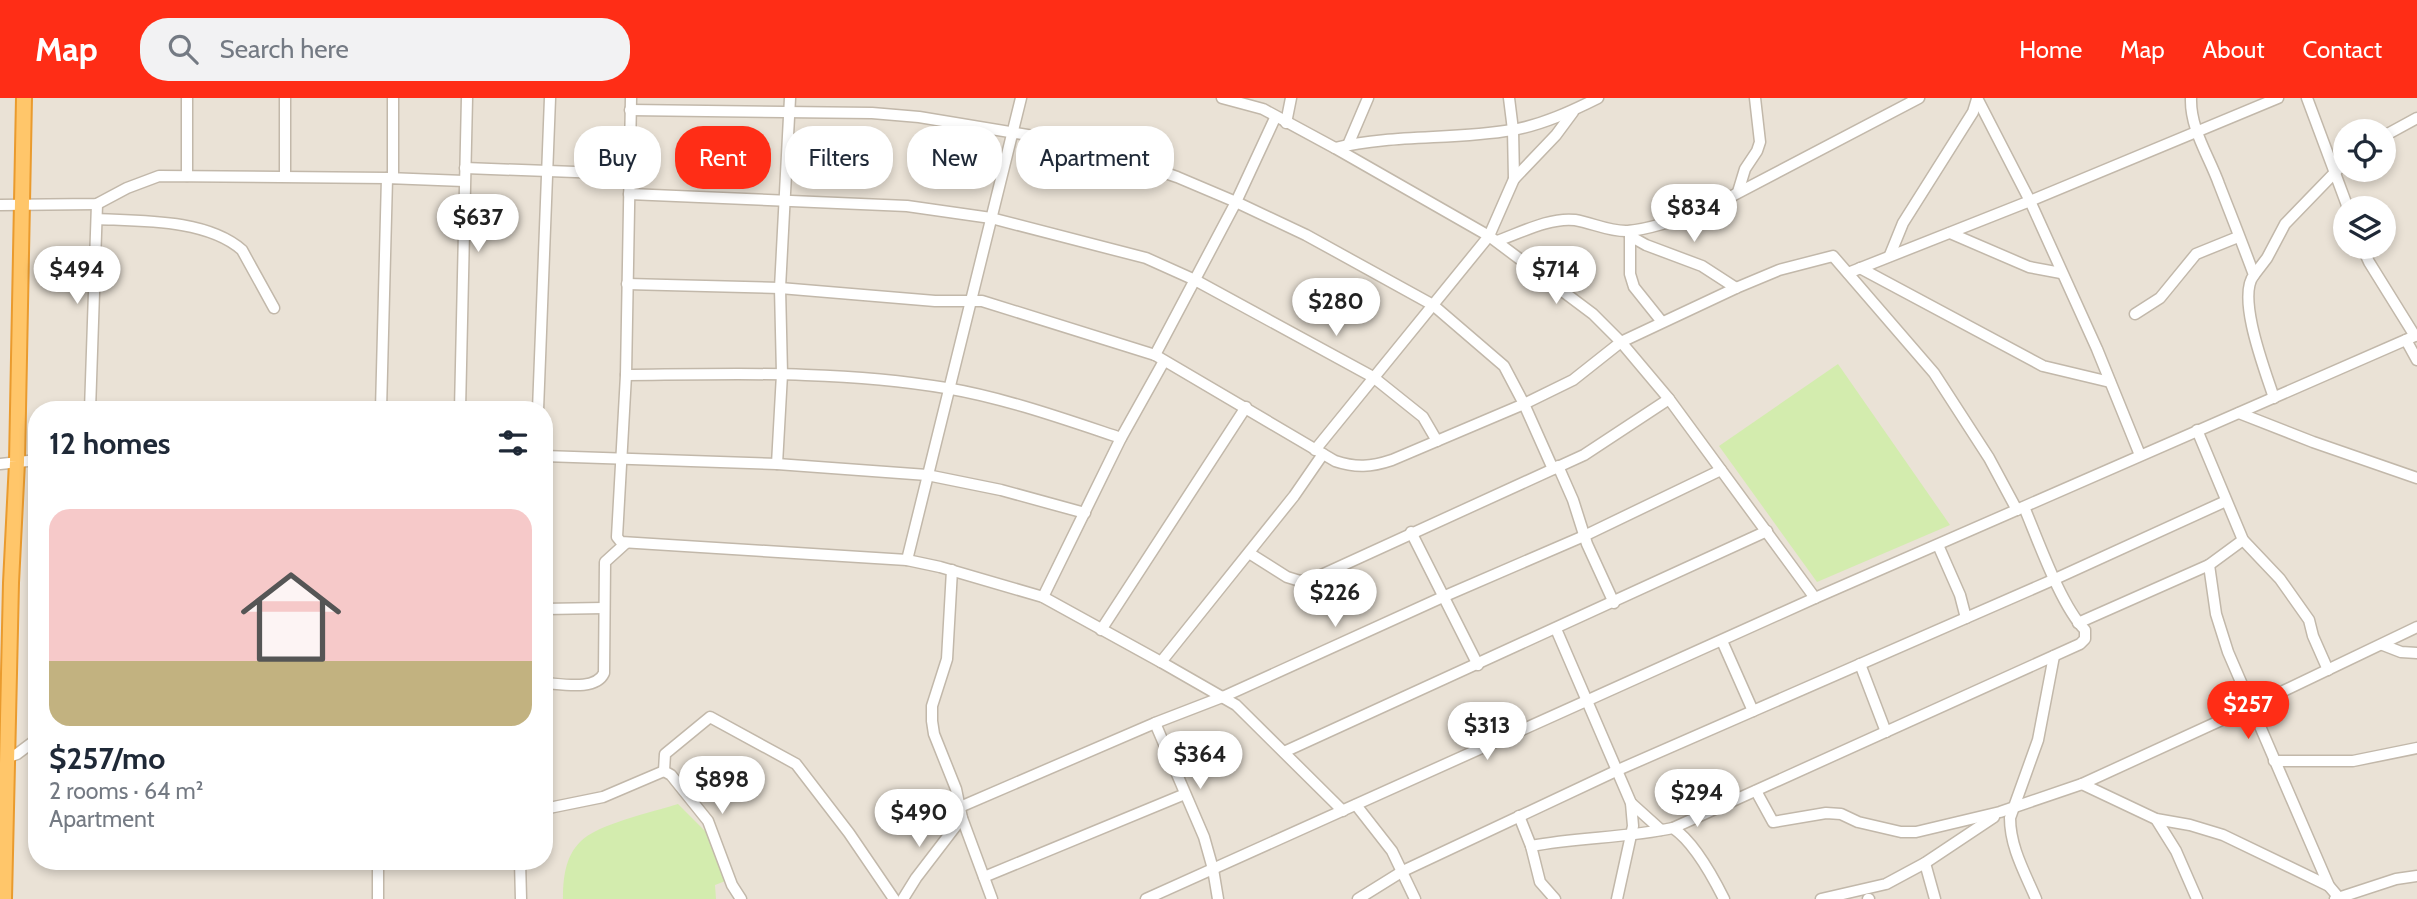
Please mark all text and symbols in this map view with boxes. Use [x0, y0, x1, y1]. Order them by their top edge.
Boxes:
search box [140, 18, 630, 81]
text: Map [35, 29, 98, 69]
icon: search [164, 30, 202, 68]
text: Search here [220, 33, 349, 65]
text: Home [2019, 35, 2082, 64]
text: Map [2120, 35, 2165, 64]
text: About [2203, 35, 2265, 64]
text: Contact [2303, 35, 2382, 64]
map controls [2333, 119, 2396, 259]
button: locate [2333, 119, 2396, 182]
chip: Buy [574, 126, 661, 189]
chip: Rent [675, 126, 771, 189]
chip: Filters [785, 126, 893, 189]
chip: New [907, 126, 1002, 189]
chip: Apartment [1016, 126, 1174, 189]
pin: $834 [1653, 184, 1735, 244]
text: $834 [1667, 193, 1721, 221]
pin: $637 [437, 194, 519, 254]
button: layers [2333, 196, 2396, 259]
text: $637 [453, 203, 503, 231]
pin: $494 [36, 246, 118, 306]
pin: $714 [1515, 246, 1597, 306]
text: $494 [50, 255, 104, 283]
text: $714 [1532, 255, 1580, 283]
pin: $280 [1295, 278, 1377, 338]
text: $280 [1308, 287, 1364, 315]
icon: filters [494, 424, 532, 462]
text: 12 homes [49, 425, 171, 462]
icon: home [228, 554, 354, 680]
pin: $226 [1294, 570, 1376, 629]
text: $226 [1310, 578, 1360, 606]
pin: $257 [2207, 682, 2289, 741]
text: $257 [2223, 690, 2273, 718]
pin: $313 [1446, 702, 1528, 762]
text: $313 [1464, 711, 1510, 739]
pin: $364 [1159, 732, 1241, 791]
text: $257/mo [49, 740, 165, 777]
text: $364 [1174, 740, 1226, 768]
pin: $898 [681, 756, 763, 816]
text: $898 [695, 765, 749, 793]
pin: $294 [1656, 770, 1738, 829]
text: 2 rooms · 64 m² [49, 777, 203, 805]
text: $294 [1671, 778, 1723, 806]
pin: $490 [878, 790, 960, 849]
text: $490 [891, 798, 947, 826]
text: Apartment [49, 805, 154, 833]

